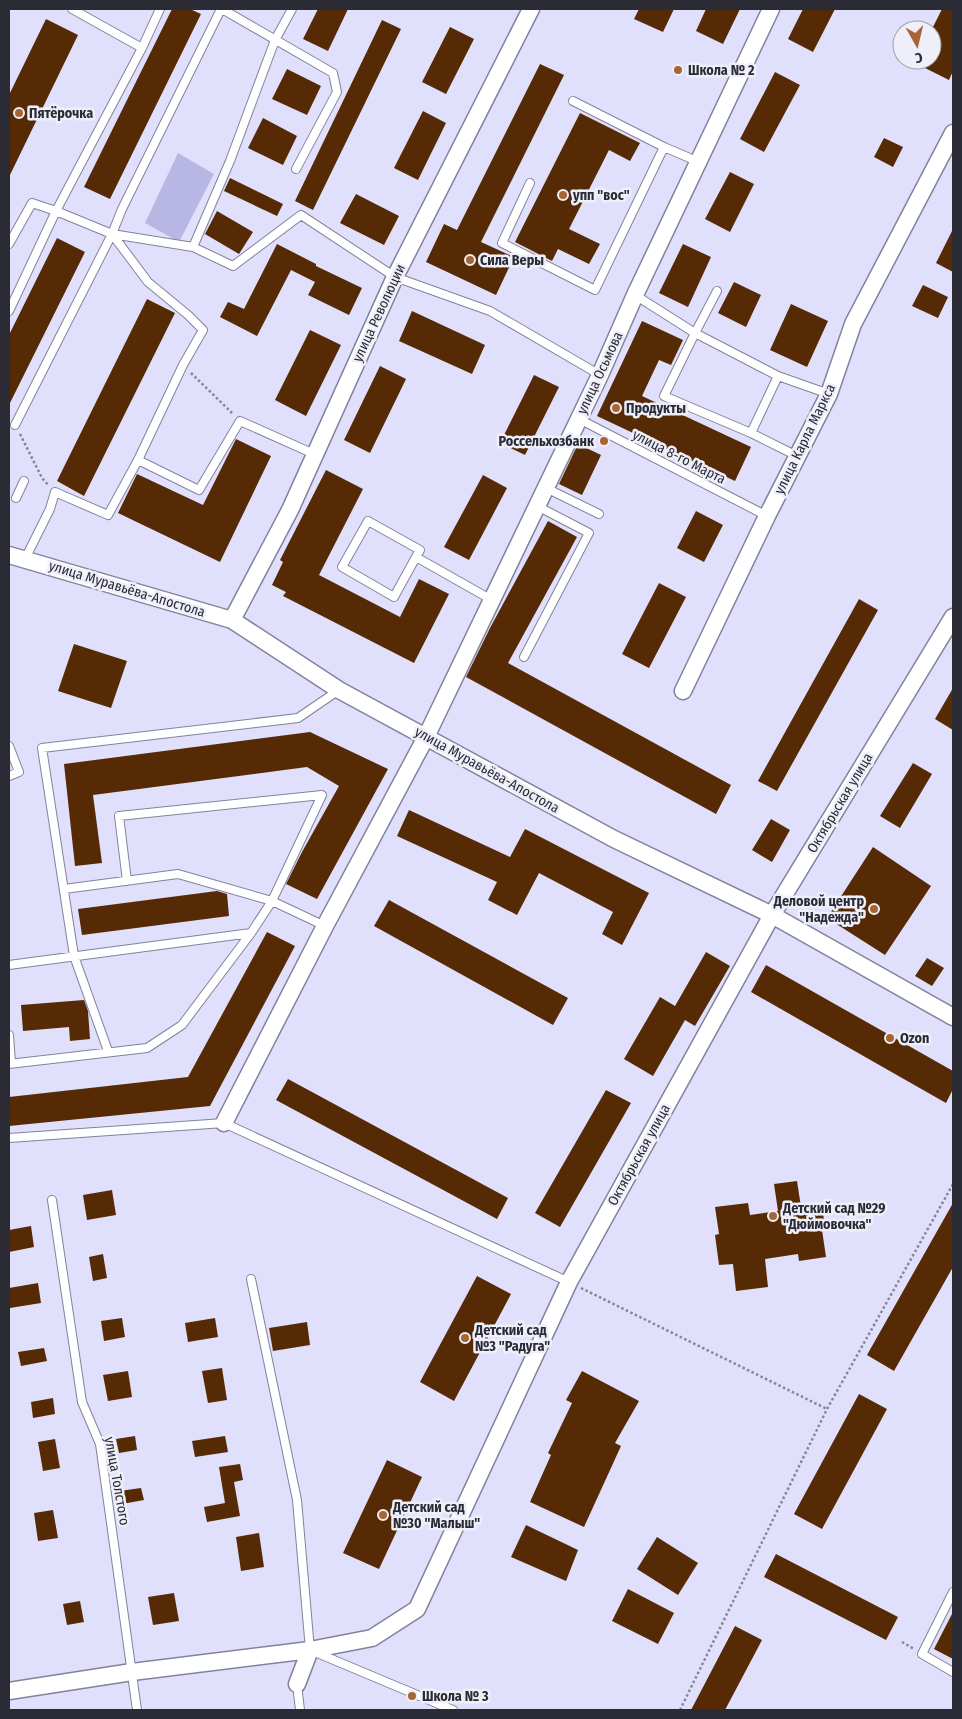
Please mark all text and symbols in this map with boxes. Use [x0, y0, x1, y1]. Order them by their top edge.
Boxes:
north arrow [892, 20, 942, 70]
text: С [913, 48, 924, 66]
place label: Школа № 2 [688, 62, 755, 79]
marker: Школа № 2 [672, 64, 684, 76]
place label: Пятёрочка [29, 105, 93, 122]
marker: Пятёрочка [13, 107, 25, 119]
place label: упп "вос" [572, 187, 630, 204]
marker: упп "вос" [557, 189, 569, 201]
place label: Сила Веры [480, 252, 544, 269]
marker: Сила Веры [464, 254, 476, 266]
street label: улица Революции [349, 261, 409, 365]
street label: улица Осьмова [573, 329, 627, 417]
street label: улица Карла Маркса [771, 381, 839, 497]
place label: Продукты [626, 400, 686, 417]
marker: Продукты [610, 402, 622, 414]
street label: улица 8-го Марта [630, 426, 729, 488]
place label: Россельхозбанк [499, 433, 595, 450]
marker: Россельхозбанк [598, 435, 610, 447]
street label: улица Муравьёва-Апостола [47, 557, 207, 621]
street label: улица Муравьёва-Апостола [412, 723, 562, 817]
street label: Октябрьская улица [804, 750, 877, 856]
place label: Деловой центр "Надежда" [773, 893, 864, 926]
marker: Деловой центр "Надежда" [868, 903, 880, 915]
place label: Ozon [900, 1030, 929, 1047]
marker: Ozon [884, 1032, 896, 1044]
street label: Октябрьская улица [604, 1101, 674, 1209]
place label: Детский сад №29 "Дюймовочка" [782, 1200, 886, 1233]
marker: Детский сад №29 "Дюймовочка" [767, 1210, 779, 1222]
place label: Детский сад №3 "Радуга" [474, 1322, 550, 1355]
marker: Детский сад №3 "Радуга" [459, 1332, 471, 1344]
street label: улица Толстого [101, 1435, 133, 1527]
place label: Детский сад №30 "Малыш" [392, 1499, 480, 1532]
marker: Детский сад №30 "Малыш" [377, 1509, 389, 1521]
place label: Школа № 3 [422, 1688, 489, 1705]
marker: Школа № 3 [406, 1690, 418, 1702]

